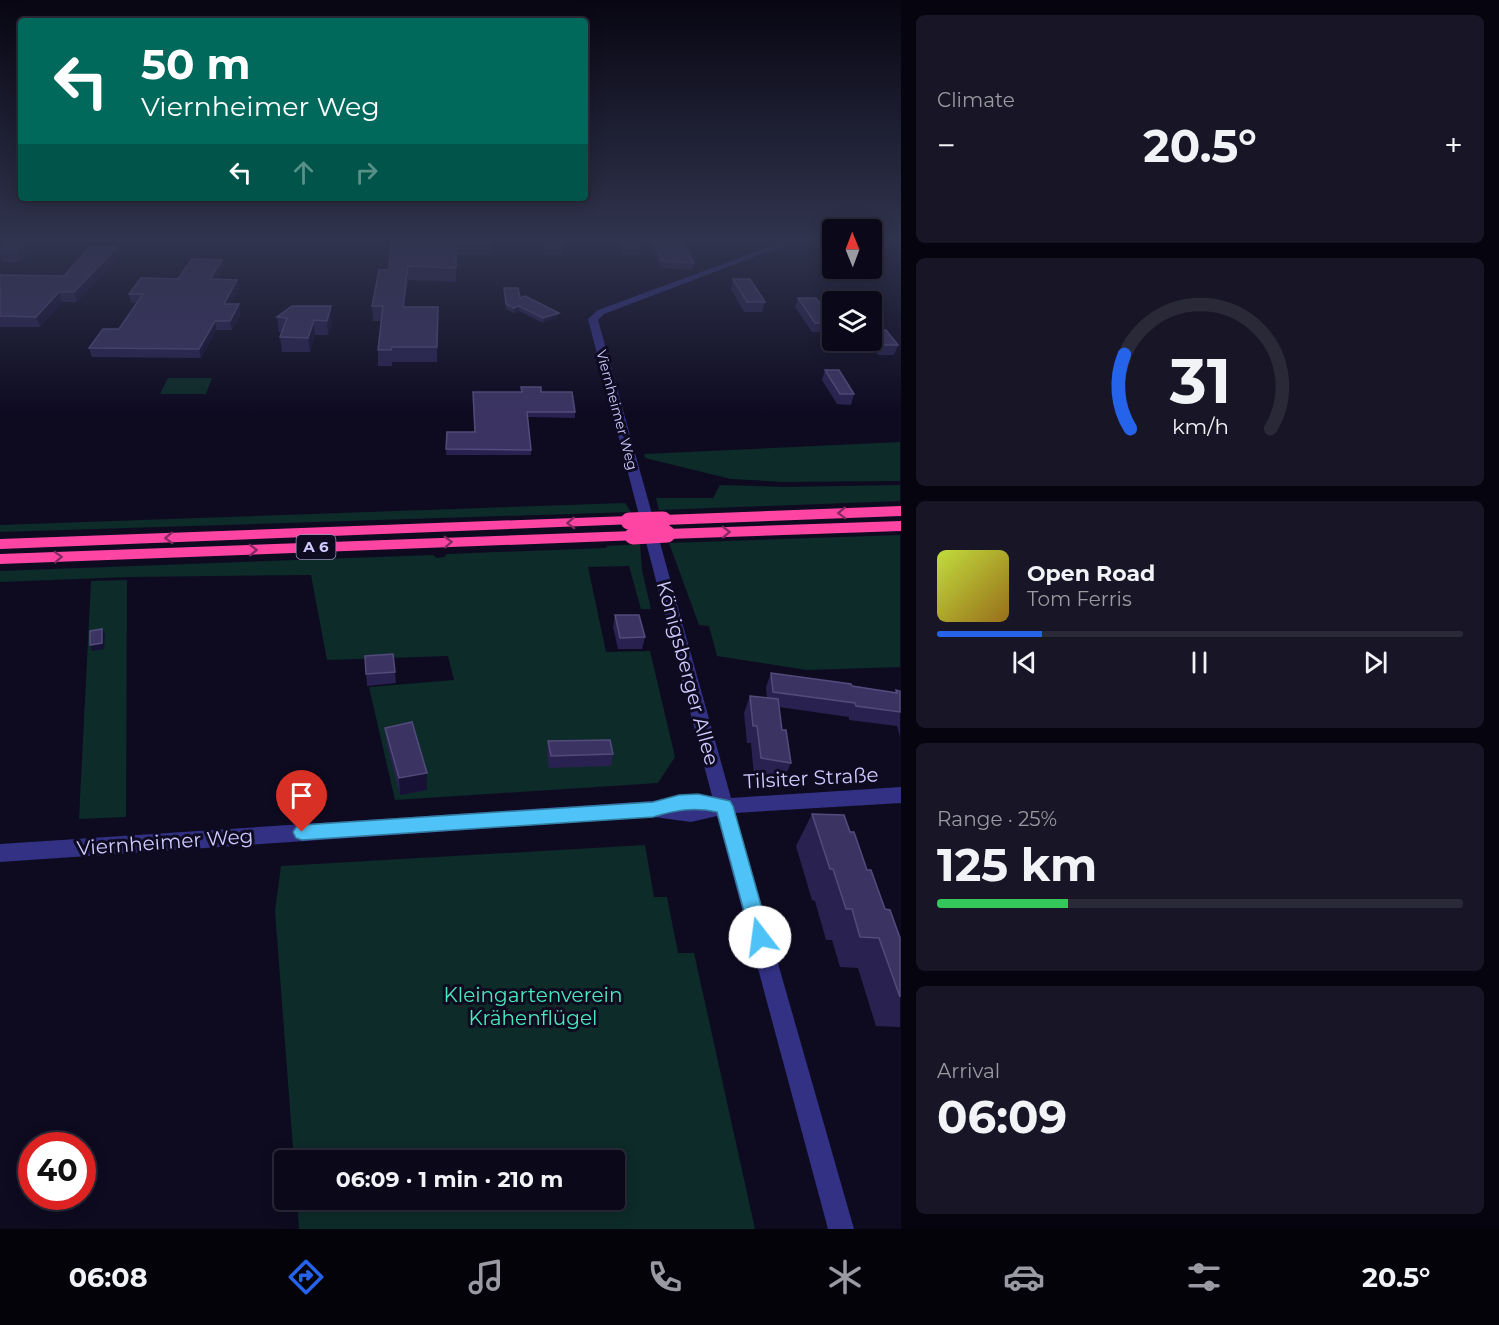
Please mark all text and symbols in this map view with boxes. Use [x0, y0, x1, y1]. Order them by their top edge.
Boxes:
text: 50 m [141, 38, 250, 90]
icon: left [42, 42, 120, 120]
text: Climate [937, 88, 1015, 112]
text: Viernheimer Weg [141, 90, 380, 123]
text: 20.5° [1143, 118, 1257, 173]
text: − [937, 125, 956, 165]
text: + [1444, 125, 1463, 165]
icon: left [224, 156, 257, 189]
icon: ahead [287, 156, 320, 189]
icon: right [350, 156, 383, 189]
north arrow [822, 219, 882, 279]
map controls [822, 219, 882, 351]
button: layers [822, 291, 882, 351]
text: 31 [1168, 343, 1231, 419]
street label: Viernheimer Weg [592, 348, 642, 472]
text: km/h [1171, 413, 1229, 439]
one-way arrow [838, 507, 847, 520]
one-way arrow [566, 517, 575, 529]
one-way arrow [721, 526, 730, 539]
one-way arrow [164, 531, 173, 544]
road number: A 6 [296, 535, 336, 559]
one-way arrow [444, 536, 453, 549]
one-way arrow [249, 543, 258, 556]
one-way arrow [54, 551, 63, 563]
text: Open Road [1027, 560, 1155, 587]
street label: Königsberger Allee [652, 578, 724, 768]
text: Tom Ferris [1027, 587, 1132, 611]
icon: previous [1008, 646, 1041, 679]
icon: pause [1183, 646, 1216, 679]
icon: next [1359, 646, 1392, 679]
street label: Tilsiter Straße [743, 762, 879, 794]
pin [276, 770, 327, 832]
icon: arrive [285, 779, 318, 812]
text: Range · 25% [937, 807, 1057, 831]
street label: Viernheimer Weg [76, 824, 254, 860]
text: 125 km [937, 837, 1097, 892]
position arrow [728, 905, 792, 969]
park label: Kleingartenverein Krähenflügel [444, 983, 622, 1030]
text: Arrival [937, 1059, 1000, 1083]
text: 06:09 [937, 1089, 1067, 1144]
speed limit sign: 40 [18, 1132, 96, 1210]
text: 06:09 · 1 min · 210 m [336, 1166, 563, 1193]
icon: directions [285, 1256, 327, 1298]
icon: music [465, 1256, 507, 1298]
icon: phone [644, 1256, 686, 1298]
icon: climate [824, 1256, 866, 1298]
icon: car [1003, 1256, 1045, 1298]
icon: filters [1183, 1256, 1225, 1298]
text: 06:08 [69, 1261, 148, 1294]
text: 20.5° [1362, 1261, 1430, 1294]

